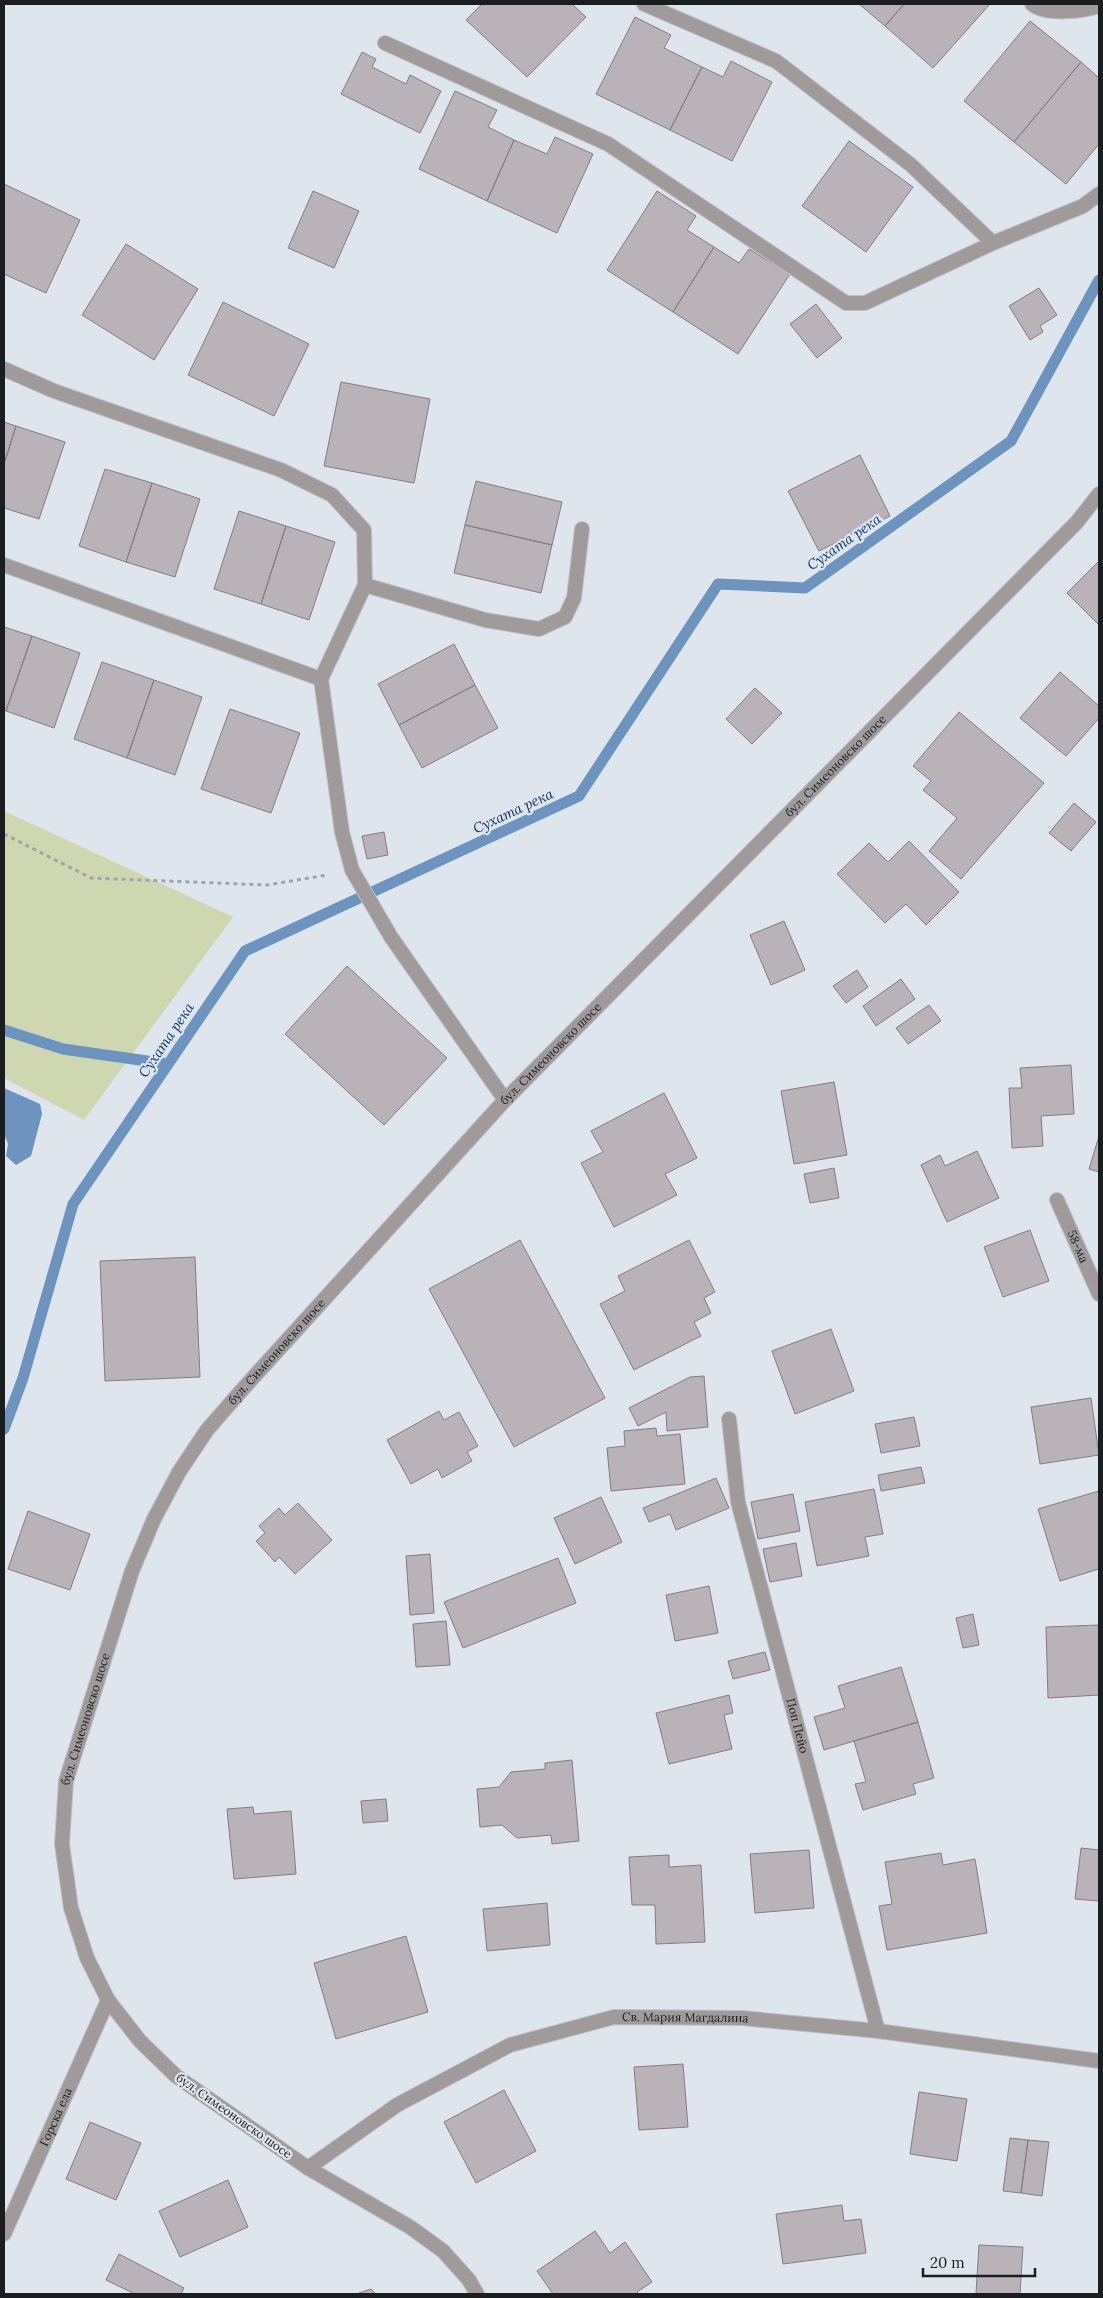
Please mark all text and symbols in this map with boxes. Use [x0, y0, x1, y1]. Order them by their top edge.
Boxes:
water label: Сухата река [804, 510, 885, 574]
street label: бул. Симеоновско шосе [781, 711, 889, 820]
water label: Сухата река [470, 785, 556, 837]
water label: Сухата река [134, 999, 198, 1081]
street label: бул. Симеоновско шосе [496, 999, 605, 1108]
street label: 58-ма [1064, 1228, 1092, 1265]
street label: бул. Симеоновско шосе [224, 1295, 328, 1408]
street label: бул. Симеоновско шосе [58, 1650, 113, 1785]
street label: Поп Пейо [783, 1696, 812, 1755]
street label: Св. Мария Магдалина [622, 2009, 749, 2026]
street label: бул. Симеоновско шосе [174, 2070, 295, 2161]
street label: Горска ела [36, 2085, 75, 2149]
scale bar [923, 2246, 1036, 2278]
text: 20 m [930, 2253, 965, 2272]

